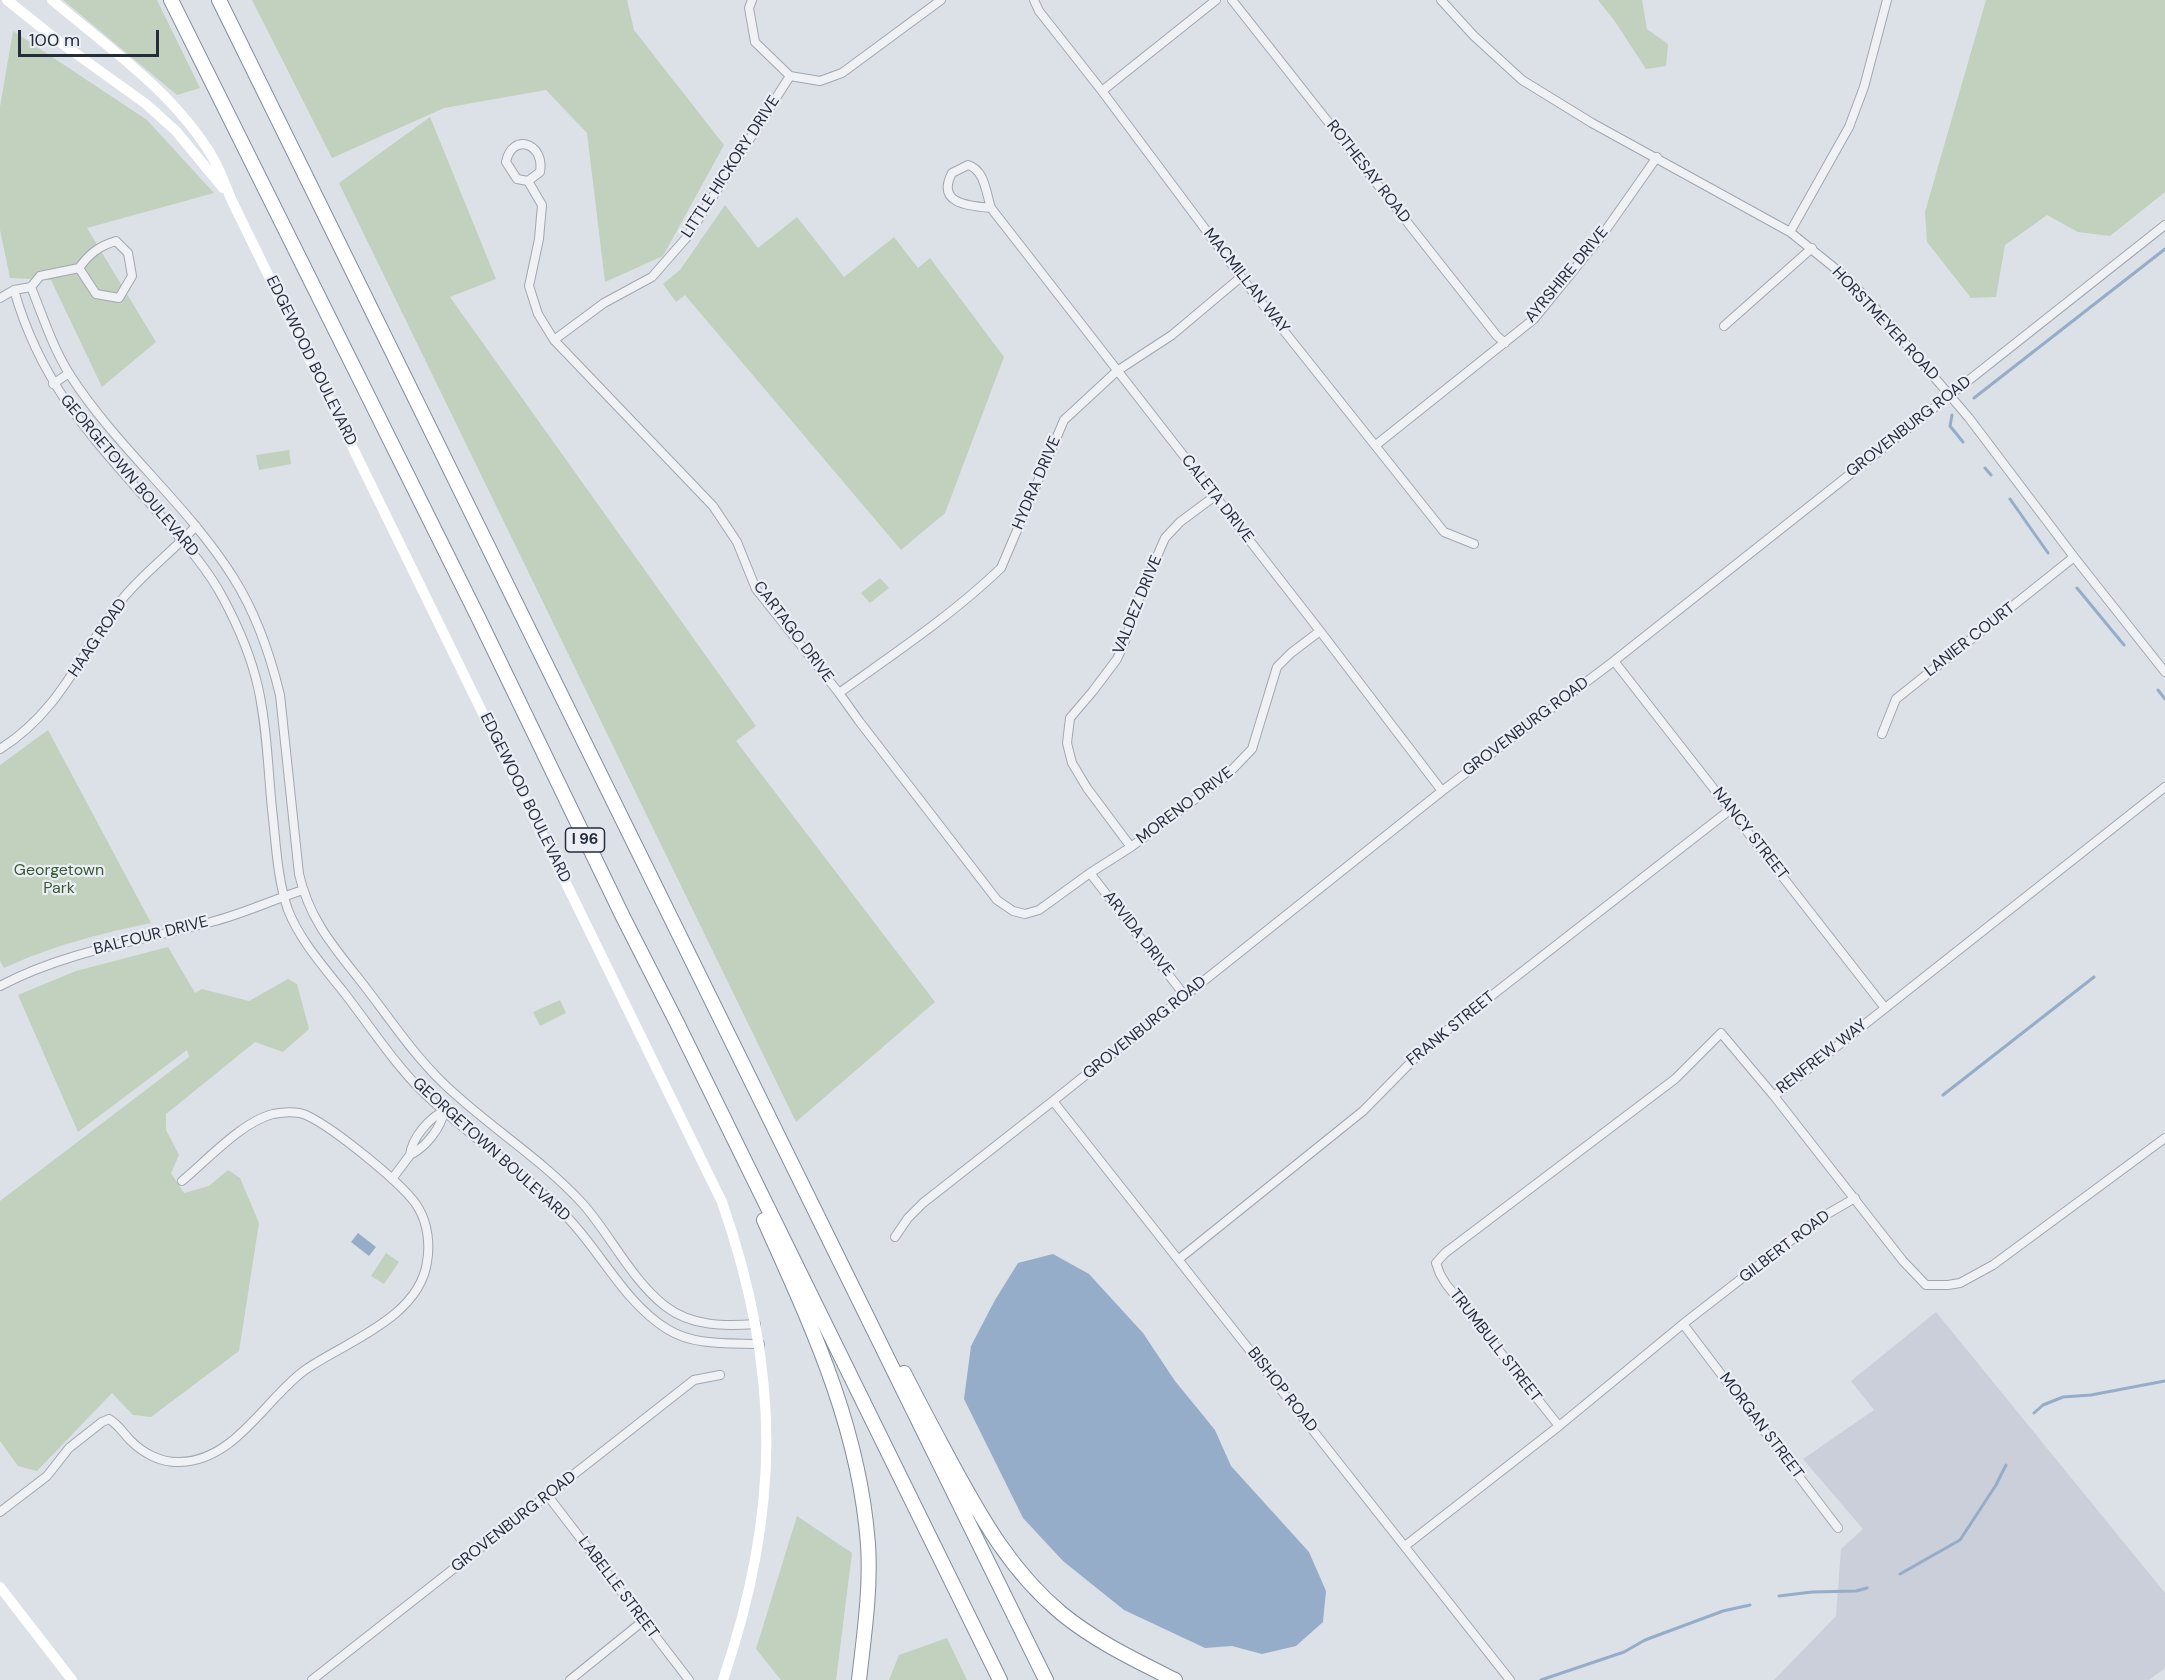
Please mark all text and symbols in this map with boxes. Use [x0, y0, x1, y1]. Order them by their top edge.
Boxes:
scale bar [21, 18, 162, 56]
text: 100 m [29, 28, 80, 52]
street label: LITTLE HICKORY DRIVE [678, 92, 784, 242]
street label: ROTHESAY ROAD [1322, 117, 1414, 227]
street label: AYRSHIRE DRIVE [1521, 223, 1613, 327]
street label: MACMILLAN WAY [1199, 225, 1293, 337]
street label: HORSTMEYER ROAD [1827, 263, 1943, 385]
street label: EDGEWOOD BOULEVARD [261, 273, 361, 449]
street label: GROVENBURG ROAD [1843, 372, 1975, 482]
street label: GEORGETOWN BOULEVARD [56, 391, 202, 561]
street label: HYDRA DRIVE [1009, 433, 1065, 533]
street label: CALETA DRIVE [1177, 451, 1257, 547]
street label: VALDEZ DRIVE [1109, 553, 1167, 657]
street label: CARTAGO DRIVE [749, 578, 837, 686]
street label: HAAG ROAD [65, 595, 131, 681]
street label: LANIER COURT [1921, 599, 2019, 681]
street label: GROVENBURG ROAD [1459, 673, 1593, 781]
street label: EDGEWOOD BOULEVARD [475, 710, 575, 886]
street label: MORENO DRIVE [1133, 763, 1237, 849]
street label: NANCY STREET [1708, 784, 1792, 884]
road number: I 96 [566, 828, 604, 852]
park label: Georgetown Park [14, 861, 104, 899]
street label: ARVIDA DRIVE [1099, 887, 1177, 981]
street label: BALFOUR DRIVE [92, 912, 210, 960]
street label: GROVENBURG ROAD [1079, 972, 1211, 1084]
street label: FRANK STREET [1403, 988, 1499, 1070]
street label: RENFREW WAY [1773, 1016, 1871, 1098]
street label: GEORGETOWN BOULEVARD [408, 1074, 574, 1226]
street label: GILBERT ROAD [1736, 1207, 1834, 1287]
street label: TRUMBULL STREET [1445, 1286, 1545, 1406]
street label: BISHOP ROAD [1243, 1344, 1321, 1436]
street label: MORGAN STREET [1715, 1369, 1807, 1483]
street label: GROVENBURG ROAD [448, 1467, 580, 1577]
street label: LABELLE STREET [573, 1533, 663, 1643]

